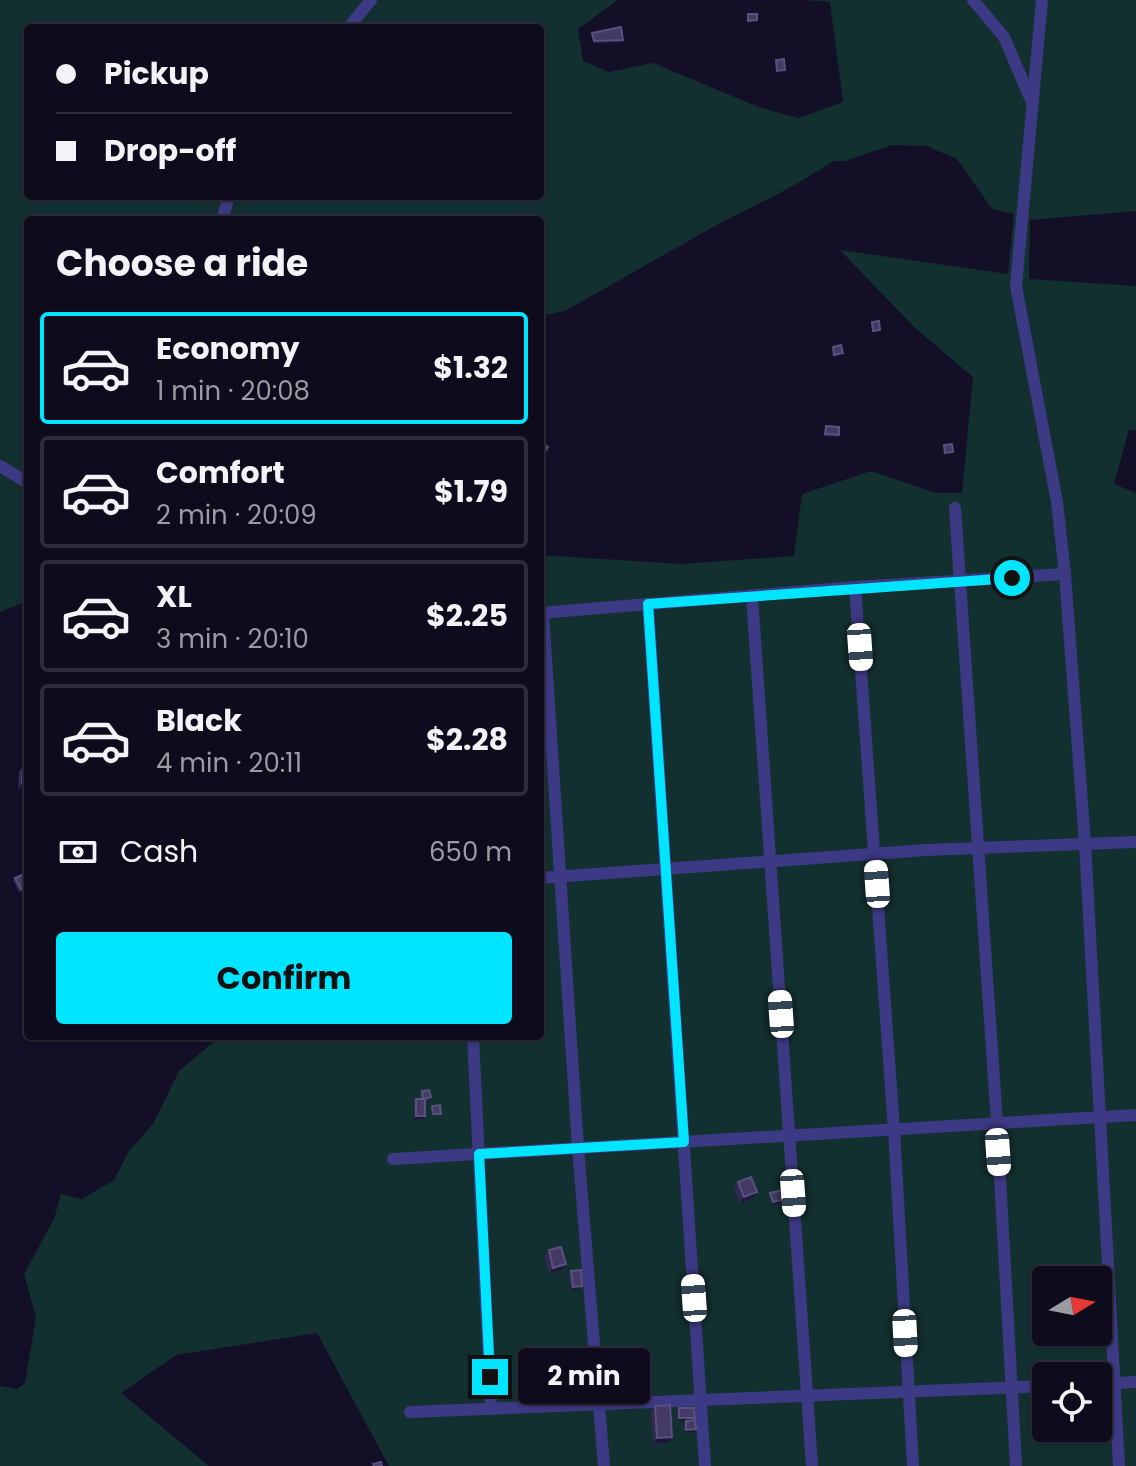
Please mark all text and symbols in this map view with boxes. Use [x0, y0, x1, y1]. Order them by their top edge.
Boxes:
text: Pickup [104, 52, 209, 95]
text: Drop-off [104, 129, 236, 172]
text: Choose a ride [56, 238, 308, 289]
text: Economy [156, 327, 300, 370]
icon: car [60, 332, 132, 404]
text: $1.32 [433, 346, 508, 389]
text: 1 min · 20:08 [156, 373, 310, 409]
text: Comfort [156, 451, 285, 494]
icon: car [60, 456, 132, 528]
text: $1.79 [434, 470, 508, 513]
text: 2 min · 20:09 [156, 497, 317, 533]
route start [994, 560, 1030, 596]
text: XL [156, 575, 192, 618]
icon: car [60, 580, 132, 652]
text: $2.25 [426, 594, 508, 637]
text: 3 min · 20:10 [156, 621, 309, 657]
car [846, 622, 874, 672]
text: Black [156, 699, 242, 742]
icon: car [60, 704, 132, 776]
text: $2.28 [426, 718, 508, 761]
text: 4 min · 20:11 [156, 745, 302, 781]
icon: cash [56, 830, 100, 874]
text: Cash [120, 830, 198, 873]
text: 650 m [429, 834, 512, 870]
car [863, 859, 891, 909]
button: Confirm [56, 932, 512, 1024]
car [767, 989, 795, 1039]
car [984, 1127, 1012, 1177]
car [779, 1168, 807, 1218]
north arrow [1032, 1266, 1112, 1346]
map controls [1032, 1266, 1112, 1442]
car [680, 1273, 708, 1323]
car [892, 1308, 918, 1358]
callout: 2 min [518, 1349, 650, 1405]
text: 2 min [547, 1358, 621, 1394]
route end [472, 1359, 508, 1395]
button: locate [1032, 1362, 1112, 1442]

